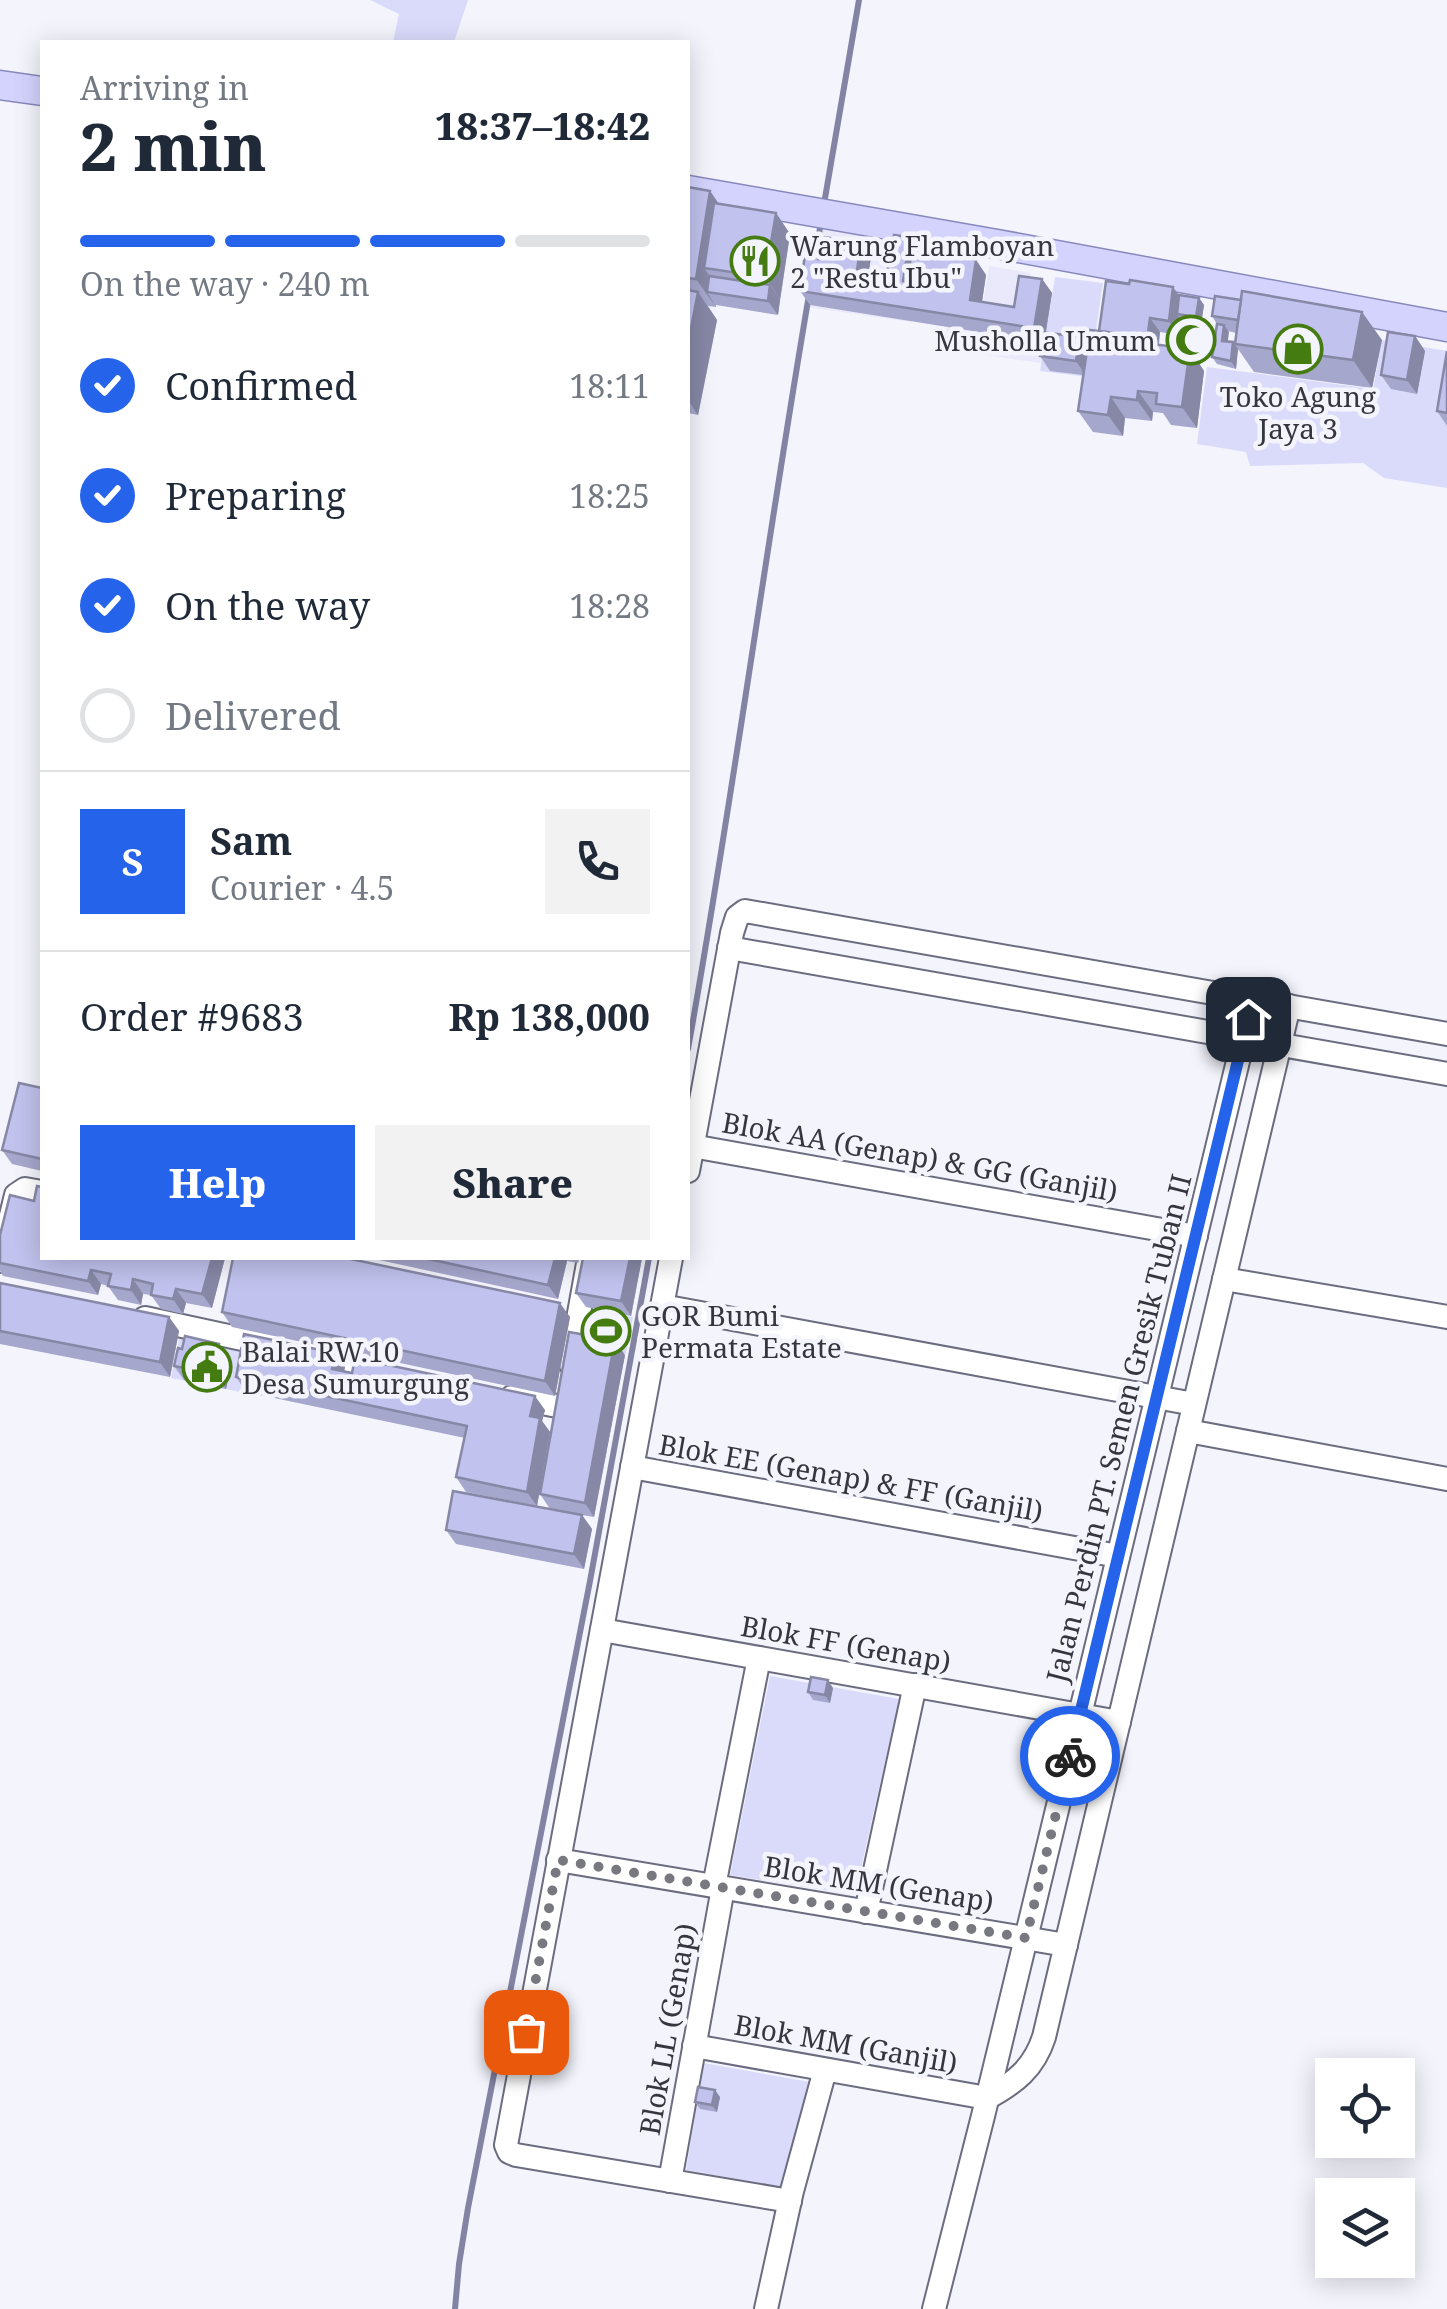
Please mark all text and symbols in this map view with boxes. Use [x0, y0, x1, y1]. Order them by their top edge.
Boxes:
text: Arriving in [80, 66, 249, 109]
text: 18:37–18:42 [435, 99, 650, 151]
text: 2 min [80, 102, 267, 190]
place label: Warung Flamboyan 2 "Restu Ibu" [790, 226, 1054, 296]
restaurant icon: Warung Flamboyan 2 "Restu Ibu" [729, 235, 781, 287]
text: On the way · 240 m [80, 262, 370, 305]
mosque icon: Musholla Umum [1165, 314, 1217, 366]
place label: Musholla Umum [934, 321, 1156, 359]
shop icon: Toko Agung Jaya 3 [1272, 323, 1324, 375]
icon: check [80, 358, 135, 413]
text: Confirmed [165, 359, 357, 411]
text: 18:11 [569, 364, 650, 407]
place label: Toko Agung Jaya 3 [1220, 377, 1376, 447]
icon: check [80, 468, 135, 523]
text: Preparing [165, 469, 346, 521]
text: 18:25 [569, 474, 650, 517]
icon: check [80, 578, 135, 633]
text: On the way [165, 579, 370, 631]
text: 18:28 [569, 584, 650, 627]
text: Delivered [165, 689, 341, 741]
button: phone [545, 809, 650, 914]
text: Sam [210, 814, 292, 866]
text: S [121, 835, 144, 887]
text: Courier · 4.5 [210, 866, 394, 909]
pin [1206, 977, 1291, 1062]
text: Order #9683 [80, 990, 304, 1042]
text: Rp 138,000 [449, 990, 650, 1042]
icon: home [1221, 992, 1276, 1047]
street label: Blok AA (Genap) & GG (Ganjil) [719, 1102, 1121, 1210]
button: Help [80, 1125, 355, 1240]
button: Share [375, 1125, 650, 1240]
street label: Jalan Perdin PT. Semen Gresik Tuban II [1036, 1170, 1200, 1687]
place label: GOR Bumi Permata Estate [641, 1296, 842, 1366]
sports icon: GOR Bumi Permata Estate [580, 1305, 632, 1357]
place label: Balai RW.10 Desa Sumurgung [242, 1332, 469, 1402]
public building icon: Balai RW.10 Desa Sumurgung [181, 1341, 233, 1393]
street label: Blok EE (Genap) & FF (Ganjil) [656, 1424, 1046, 1530]
street label: Blok FF (Genap) [738, 1606, 954, 1680]
courier [1020, 1706, 1120, 1806]
icon: bike [1043, 1729, 1098, 1784]
street label: Blok MM (Genap) [761, 1846, 997, 1920]
street label: Blok LL (Genap) [630, 1920, 704, 2138]
pin [484, 1990, 569, 2075]
icon: bag [499, 2005, 554, 2060]
street label: Blok MM (Ganjil) [731, 2005, 961, 2081]
map controls [1315, 2058, 1415, 2278]
button: locate [1315, 2058, 1415, 2158]
button: layers [1315, 2178, 1415, 2278]

